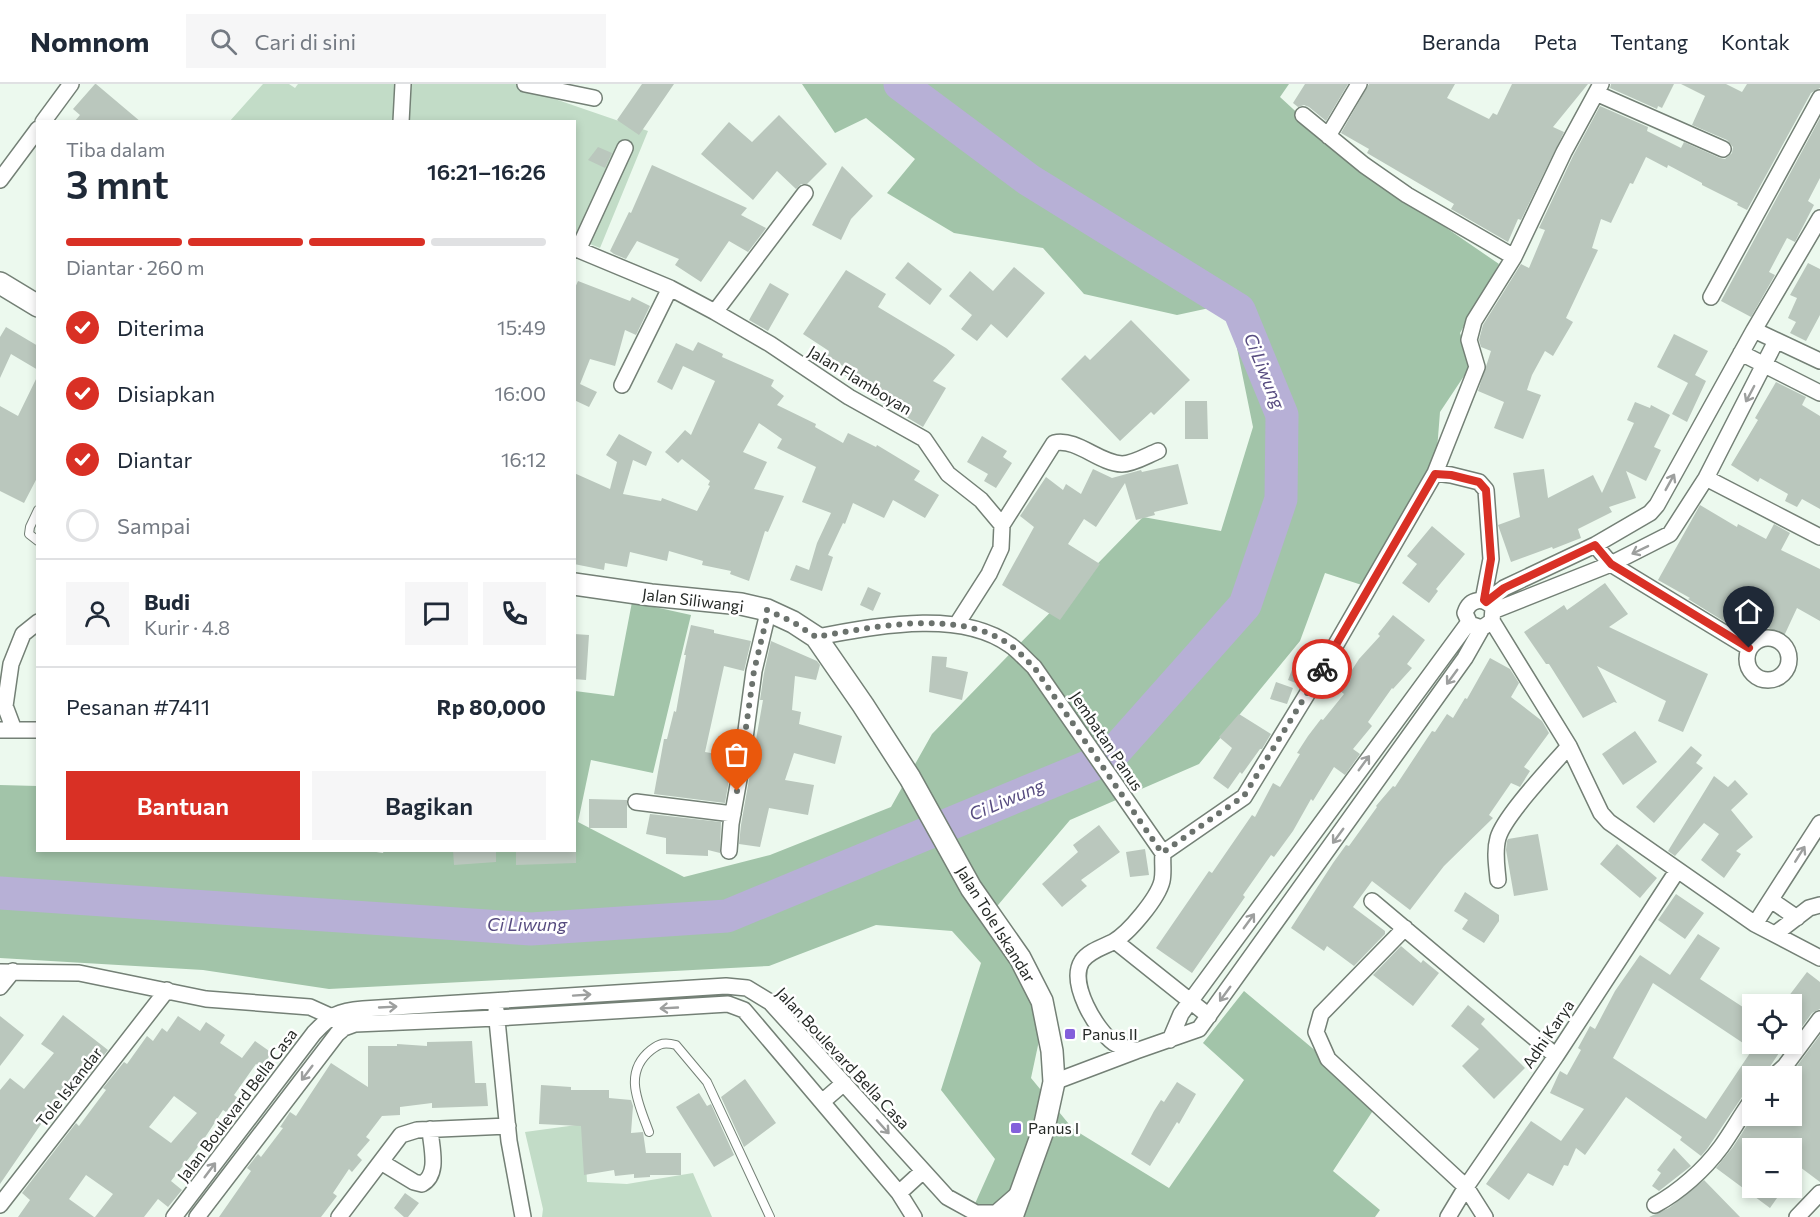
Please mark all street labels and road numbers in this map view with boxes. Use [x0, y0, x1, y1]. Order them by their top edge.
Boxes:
street label: Jalan Flamboyan [805, 341, 916, 418]
street label: Jalan Siliwangi [641, 584, 745, 615]
street label: Jembatan Panus [1067, 687, 1148, 794]
street label: Jalan Tole Iskandar [953, 862, 1040, 986]
street label: Jalan Boulevard Bella Casa [773, 983, 914, 1133]
street label: Adhi Karya [1518, 996, 1577, 1071]
street label: Jalan Boulevard Bella Casa [173, 1024, 300, 1185]
street label: Tole Iskandar [32, 1042, 106, 1130]

